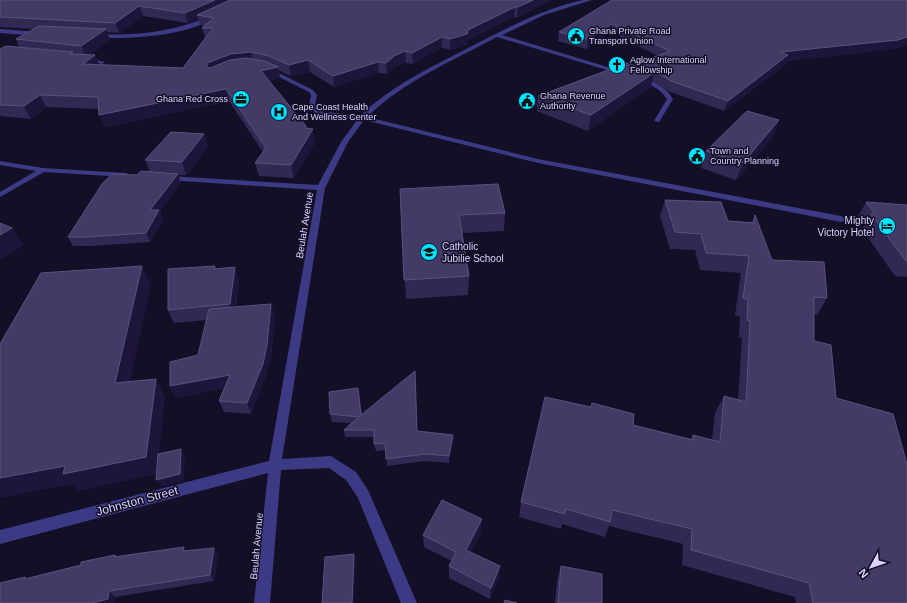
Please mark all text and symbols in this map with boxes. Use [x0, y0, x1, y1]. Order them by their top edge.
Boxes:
public building icon: Ghana Private Road Transport Union [566, 26, 586, 46]
place label: Ghana Private Road Transport Union [589, 26, 671, 46]
church icon: Aglow International Fellowship [607, 55, 627, 75]
place label: Aglow International Fellowship [630, 55, 707, 75]
office icon: Ghana Red Cross [231, 89, 251, 109]
public building icon: Ghana Revenue Authority [517, 91, 537, 111]
place label: Ghana Revenue Authority [540, 91, 606, 111]
place label: Ghana Red Cross [156, 94, 228, 104]
hospital icon: Cape Coast Health And Wellness Center [269, 102, 289, 122]
place label: Cape Coast Health And Wellness Center [292, 102, 376, 122]
public building icon: Town and Country Planning [687, 146, 707, 166]
place label: Town and Country Planning [710, 146, 779, 166]
street label: Beulah Avenue [294, 191, 315, 259]
place label: Mighty Victory Hotel [817, 215, 874, 238]
hotel icon: Mighty Victory Hotel [877, 216, 897, 236]
place label: Catholic Jubilie School [442, 241, 504, 264]
school or university icon: Catholic Jubilie School [419, 242, 439, 262]
street label: Johnston Street [95, 483, 180, 519]
street label: Beulah Avenue [248, 512, 265, 580]
north arrow [851, 547, 891, 587]
text: N [856, 566, 870, 580]

